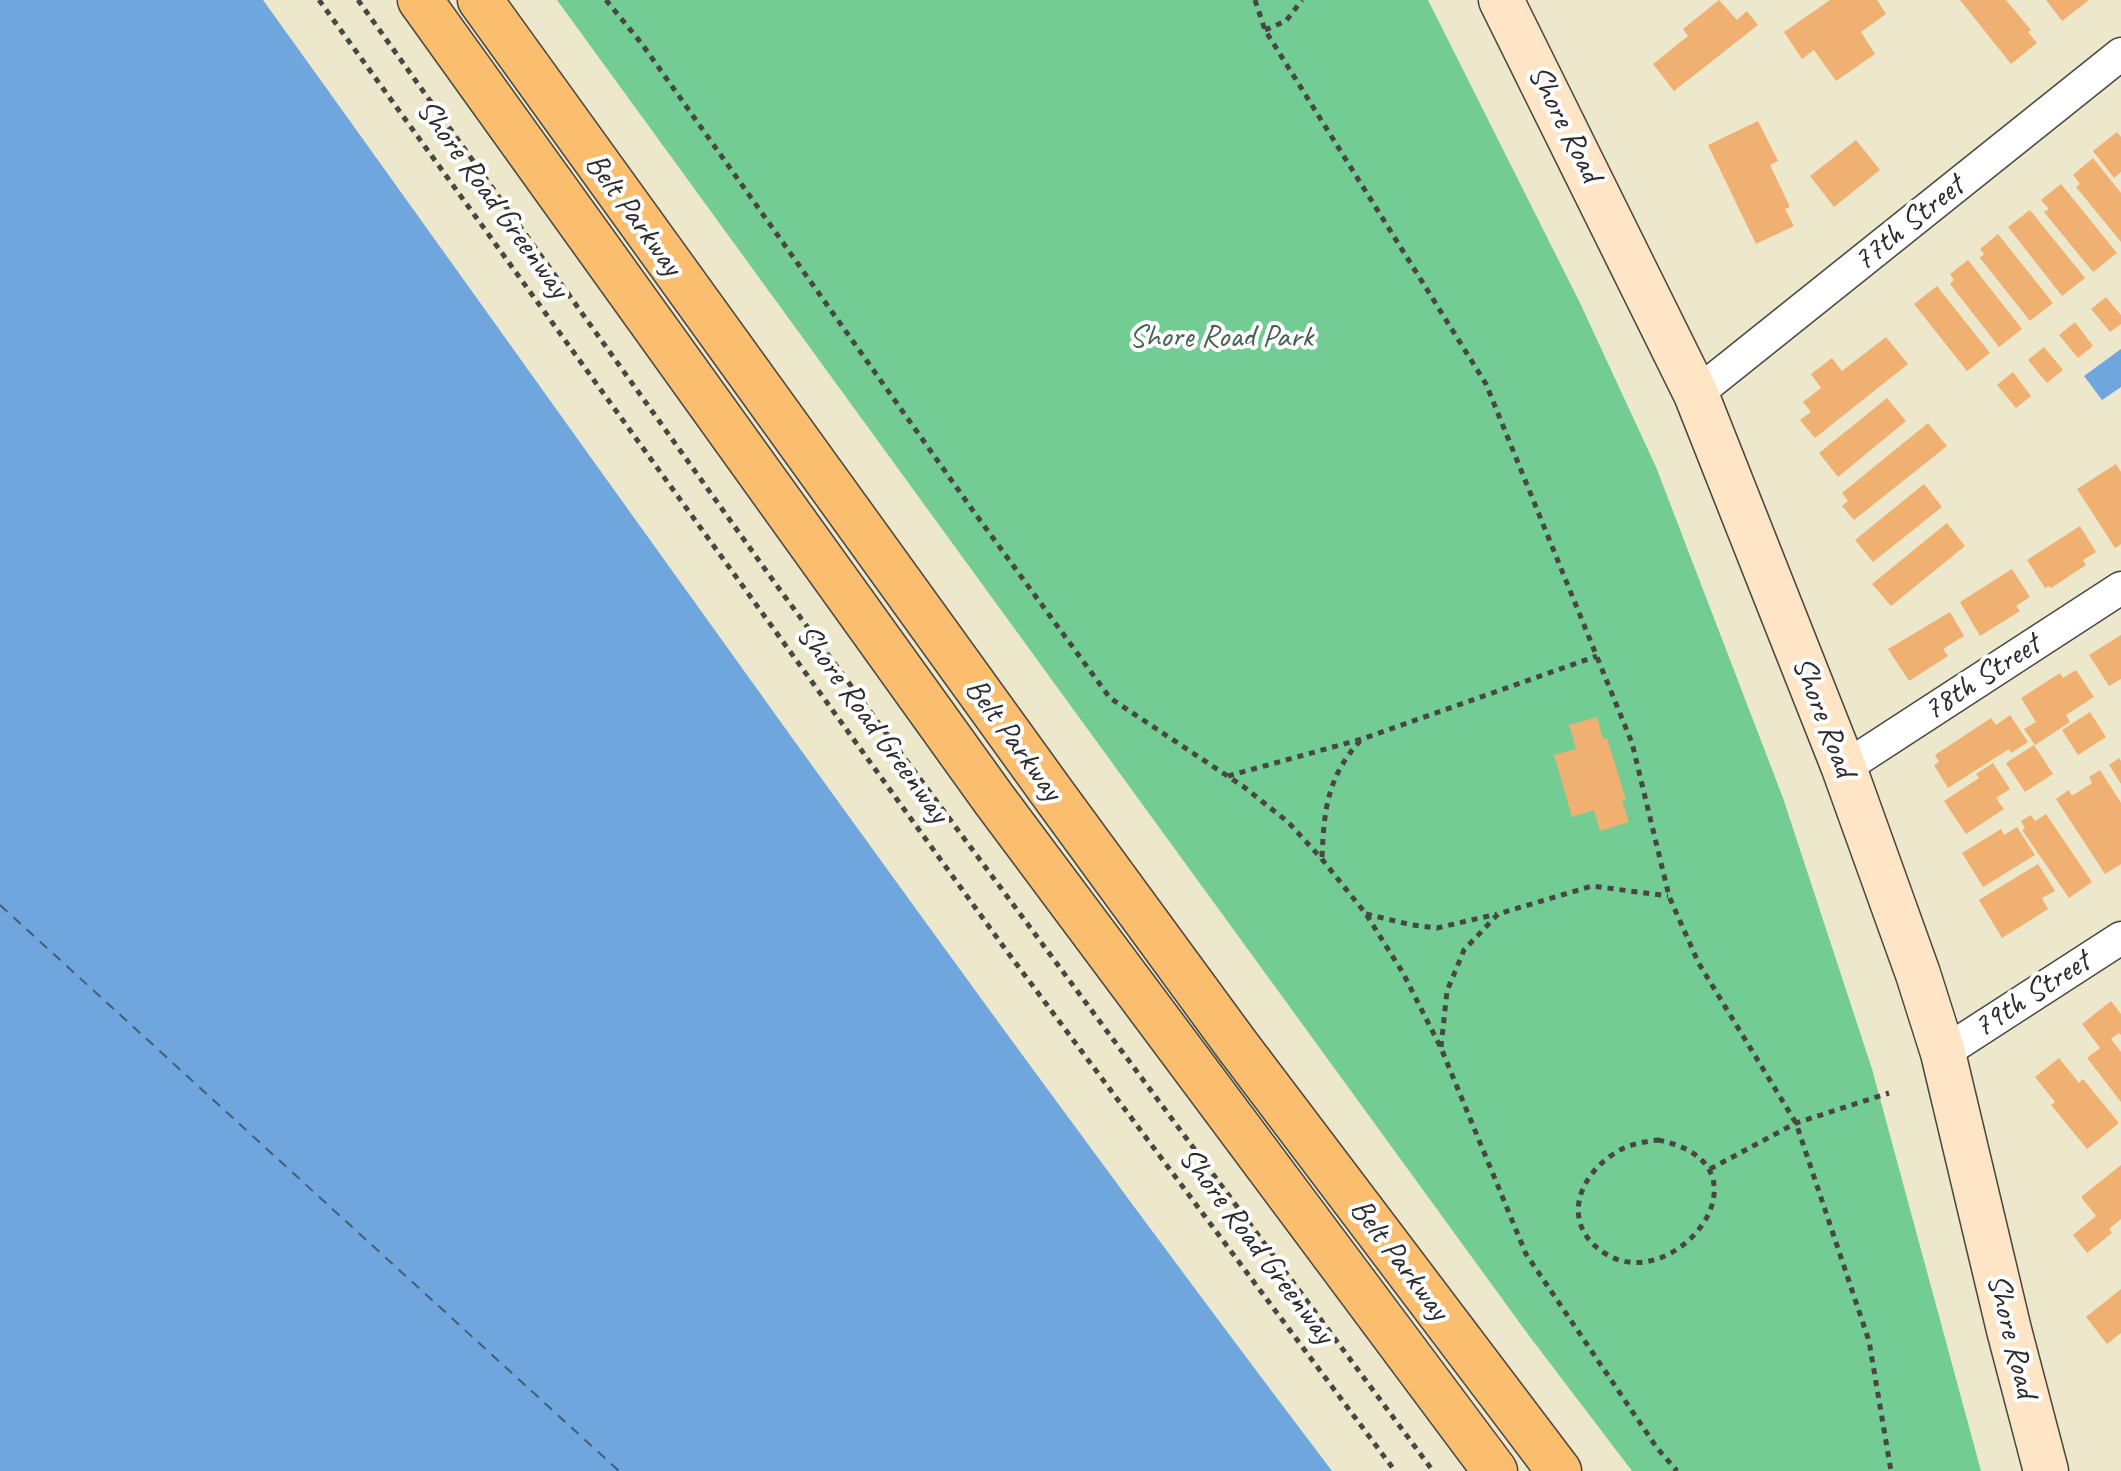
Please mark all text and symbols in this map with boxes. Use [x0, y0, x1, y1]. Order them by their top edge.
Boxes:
street label: Shore Road [1518, 59, 1610, 189]
street label: Shore Road Greenway [407, 92, 577, 306]
street label: Belt Parkway [576, 146, 690, 284]
street label: 77th Street [1846, 168, 1972, 280]
park label: Shore Road Park [1129, 319, 1313, 357]
street label: Shore Road Greenway [787, 617, 957, 831]
street label: 78th Street [1916, 626, 2048, 730]
street label: Shore Road [1783, 652, 1863, 782]
street label: Belt Parkway [956, 671, 1070, 809]
street label: 79th Street [1966, 943, 2098, 1047]
street label: Shore Road Greenway [1170, 1140, 1342, 1352]
street label: Belt Parkway [1341, 1192, 1457, 1328]
street label: Shore Road [1977, 1270, 2045, 1402]

